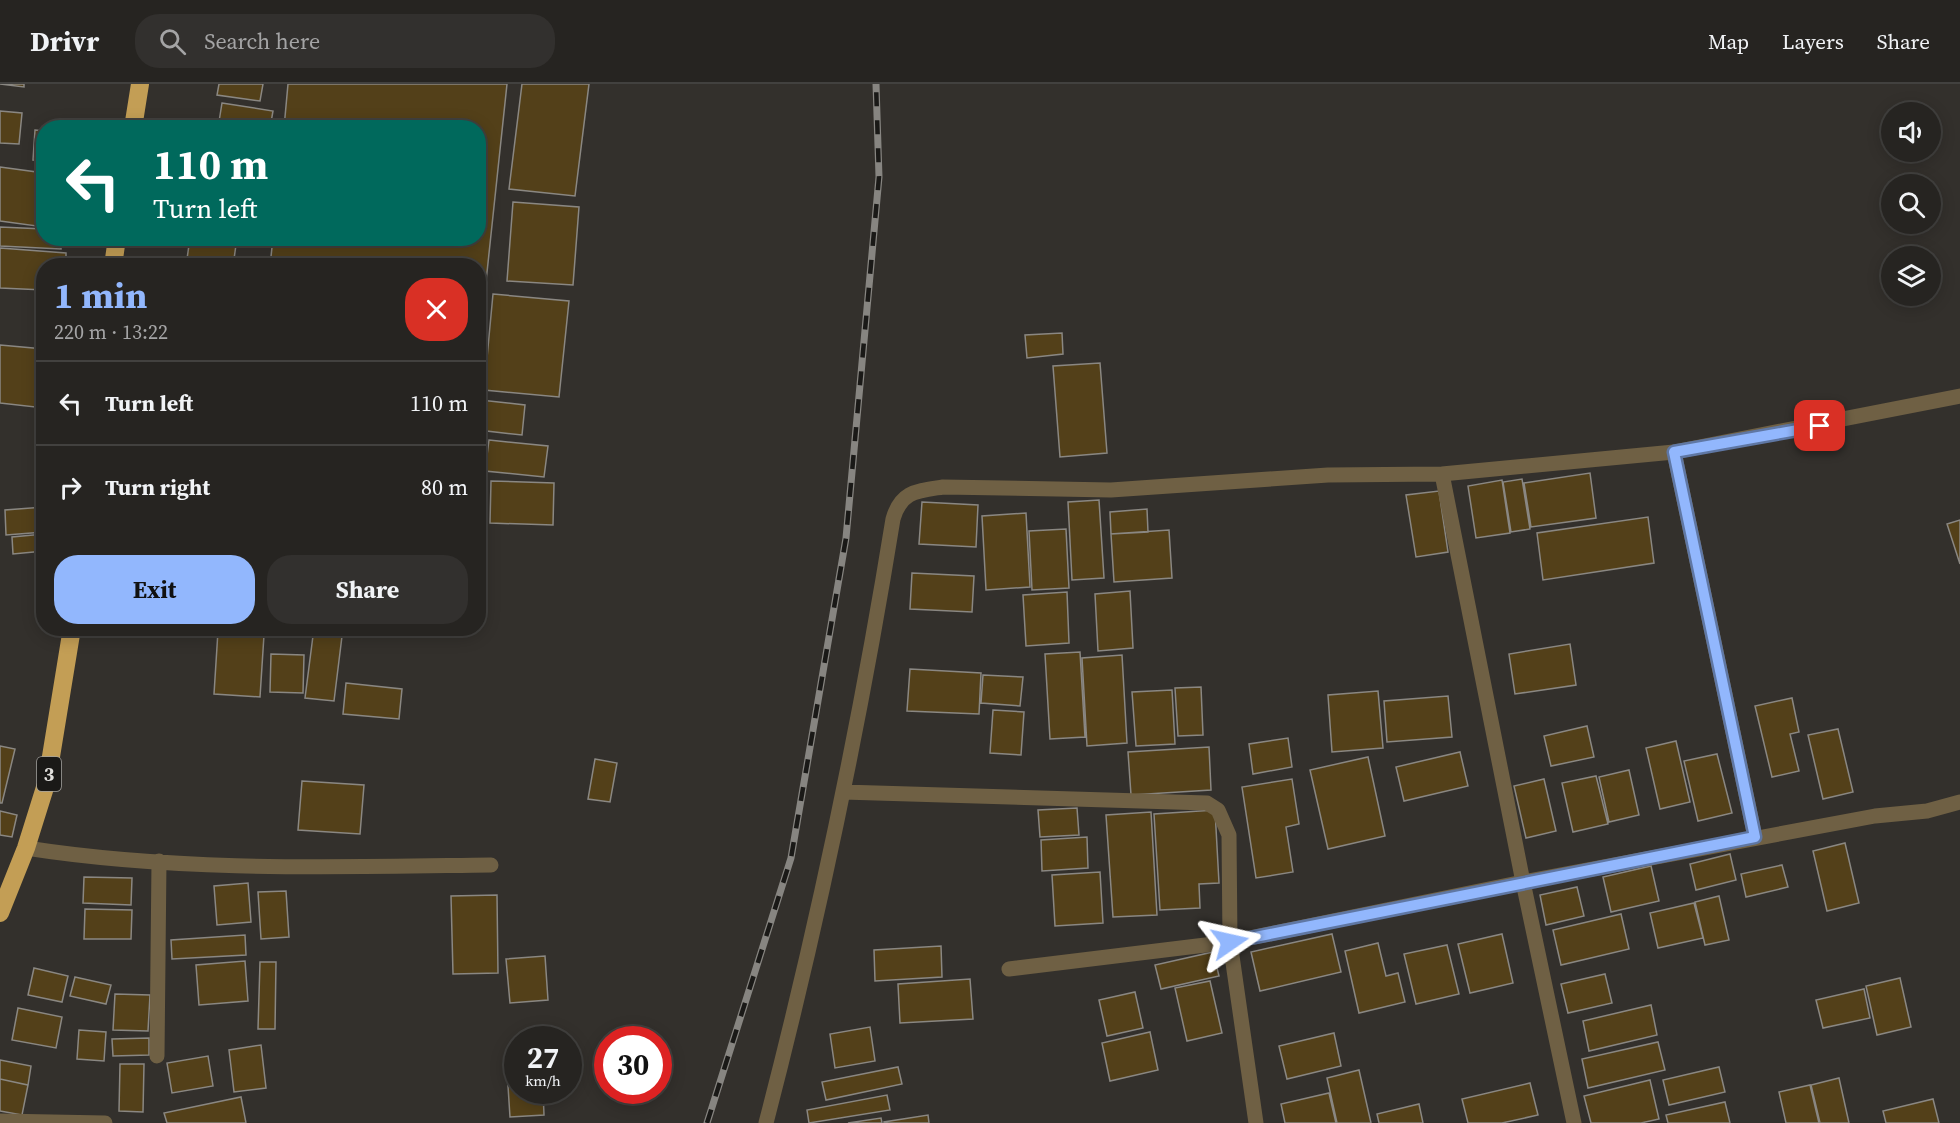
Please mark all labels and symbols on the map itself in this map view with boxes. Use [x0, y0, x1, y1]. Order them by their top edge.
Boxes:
pin [1794, 400, 1845, 451]
road number: 3 [37, 757, 61, 791]
position arrow [1198, 910, 1262, 974]
speed limit sign: 30 [594, 1026, 672, 1104]

